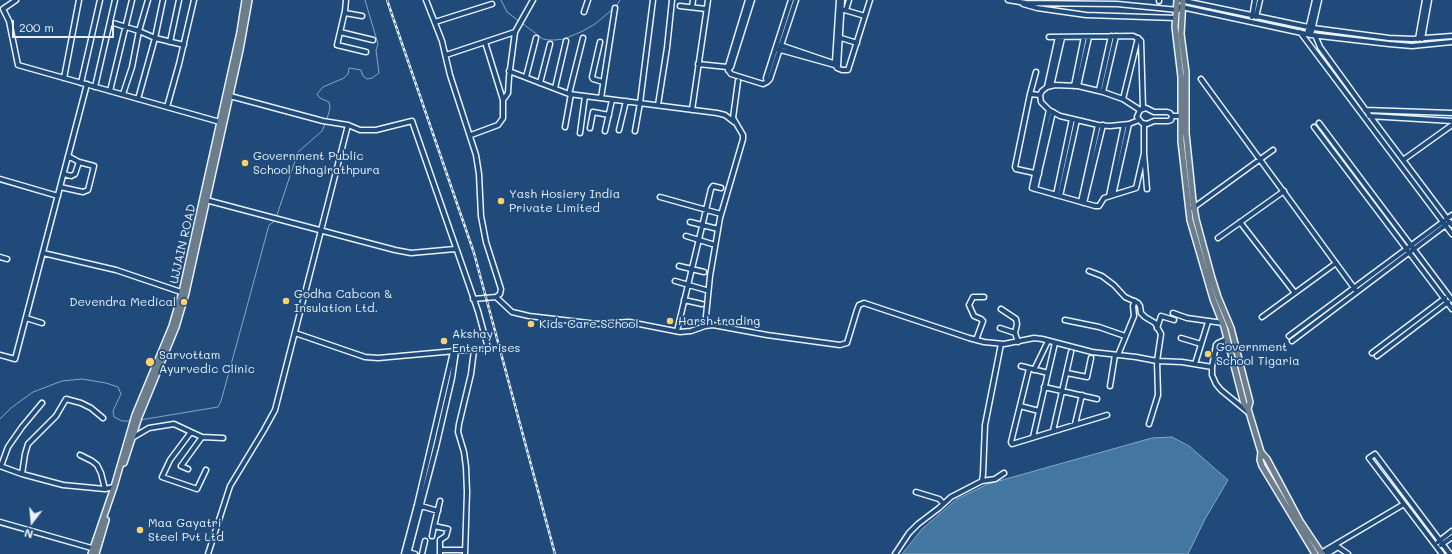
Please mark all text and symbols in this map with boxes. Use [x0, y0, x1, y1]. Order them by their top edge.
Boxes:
scale bar [14, 12, 116, 38]
text: 200 m [19, 19, 54, 35]
place label: Government Public School Bhagirathpura [253, 149, 380, 177]
marker: Government Public School Bhagirathpura [240, 158, 250, 168]
place label: Yash Hosiery India Private Limited [509, 187, 620, 215]
marker: Yash Hosiery India Private Limited [496, 196, 506, 206]
street label: UJJAIN ROAD [167, 203, 199, 285]
place label: Godha Cabcon & Insulation Ltd. [294, 287, 393, 315]
place label: Devendra Medical [69, 295, 176, 309]
marker: Godha Cabcon & Insulation Ltd. [281, 296, 291, 306]
marker: Devendra Medical [179, 297, 189, 307]
place label: Harsh trading [678, 314, 760, 328]
marker: Harsh trading [665, 316, 675, 326]
place label: Kids Care School [539, 317, 638, 331]
marker: Kids Care School [526, 319, 536, 329]
place label: Akshay Enterprises [452, 327, 520, 355]
marker: Akshay Enterprises [439, 336, 449, 346]
place label: Government School Tigaria [1216, 340, 1300, 368]
place label: Sarvottam Ayurvedic Clinic [159, 348, 255, 376]
marker: Government School Tigaria [1203, 349, 1213, 359]
marker: Sarvottam Ayurvedic Clinic [144, 356, 156, 368]
north arrow [12, 502, 52, 542]
place label: Maa Gayatri Steel Pvt Ltd [148, 516, 224, 544]
marker: Maa Gayatri Steel Pvt Ltd [135, 525, 145, 535]
text: N [22, 526, 35, 542]

